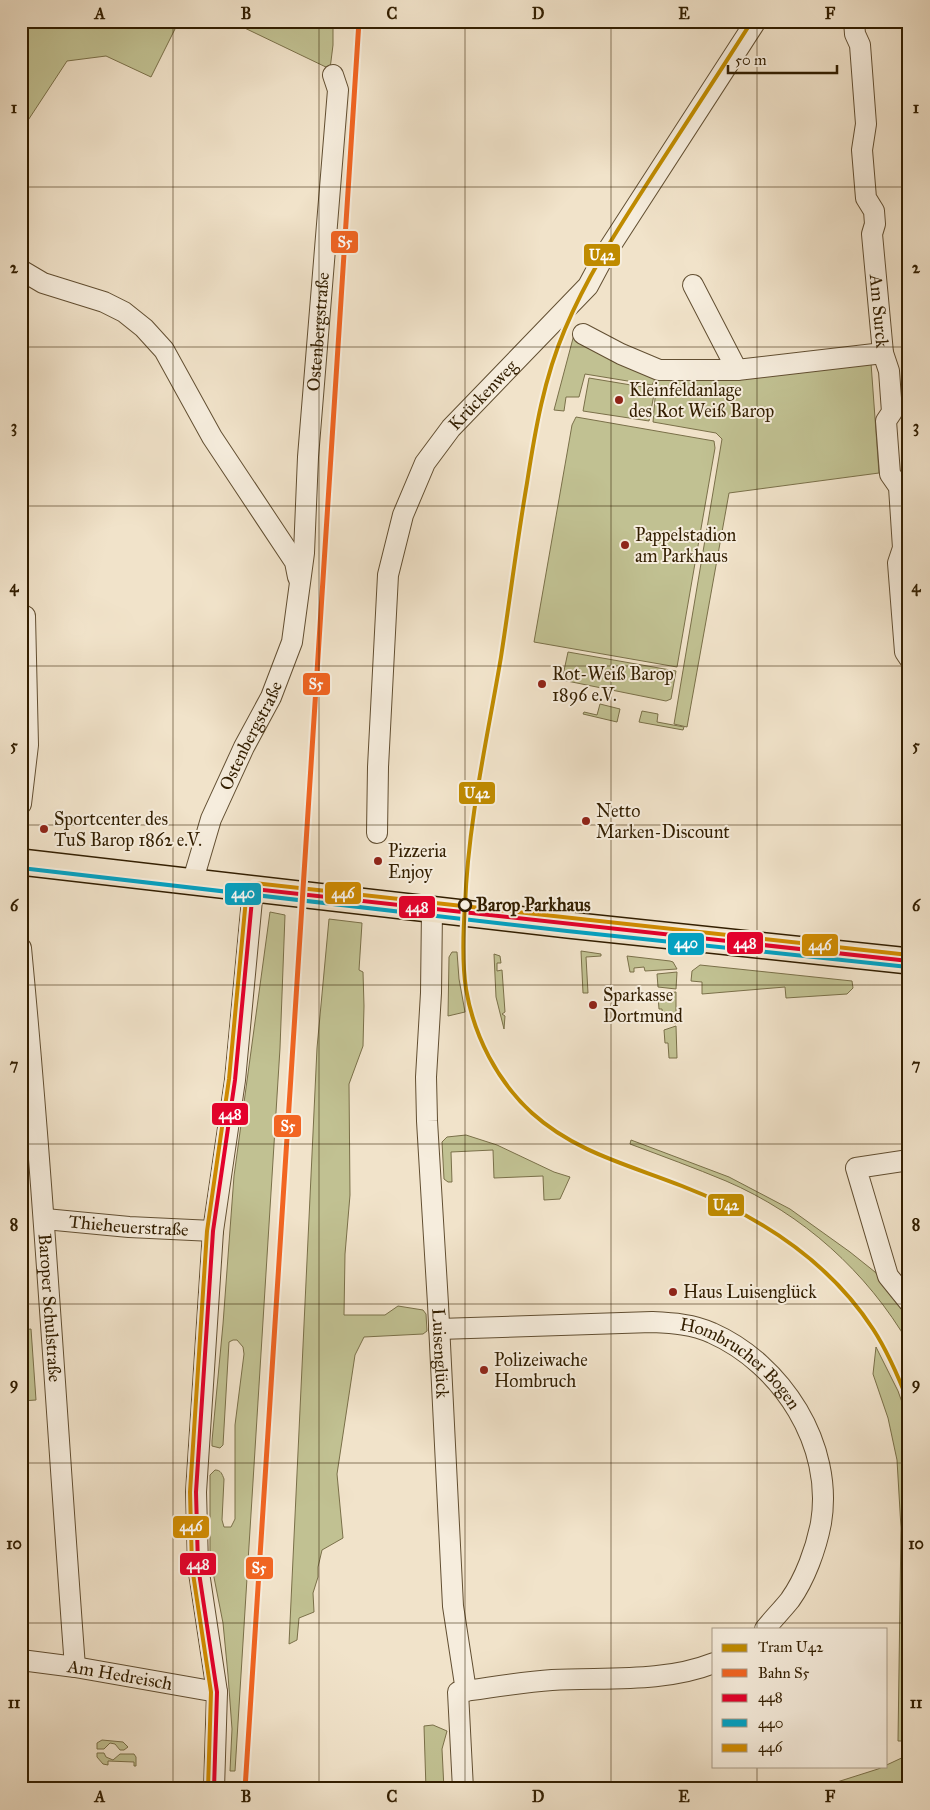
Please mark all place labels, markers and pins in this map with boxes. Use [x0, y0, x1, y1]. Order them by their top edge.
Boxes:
place label: Kleinfeldanlage des Rot Weiß Barop [629, 379, 774, 422]
marker: Kleinfeldanlage des Rot Weiß Barop [613, 394, 625, 406]
place label: Pappelstadion am Parkhaus [635, 524, 737, 567]
marker: Pappelstadion am Parkhaus [619, 539, 631, 551]
place label: Rot-Weiß Barop 1896 e.V. [552, 663, 674, 706]
marker: Rot-Weiß Barop 1896 e.V. [536, 678, 548, 690]
place label: Netto Marken-Discount [596, 800, 730, 843]
place label: Sportcenter des TuS Barop 1862 e.V. [54, 808, 202, 851]
marker: Netto Marken-Discount [580, 815, 592, 827]
marker: Sportcenter des TuS Barop 1862 e.V. [38, 823, 50, 835]
place label: Pizzeria Enjoy [388, 840, 447, 883]
marker: Pizzeria Enjoy [372, 855, 384, 867]
place label: Barop Parkhaus [476, 894, 591, 917]
marker: Barop Parkhaus [458, 898, 472, 912]
place label: Sparkasse Dortmund [603, 984, 683, 1027]
marker: Sparkasse Dortmund [587, 999, 599, 1011]
place label: Haus Luisenglück [683, 1281, 817, 1304]
marker: Haus Luisenglück [667, 1286, 679, 1298]
place label: Polizeiwache Hombruch [494, 1349, 588, 1392]
marker: Polizeiwache Hombruch [478, 1364, 490, 1376]

